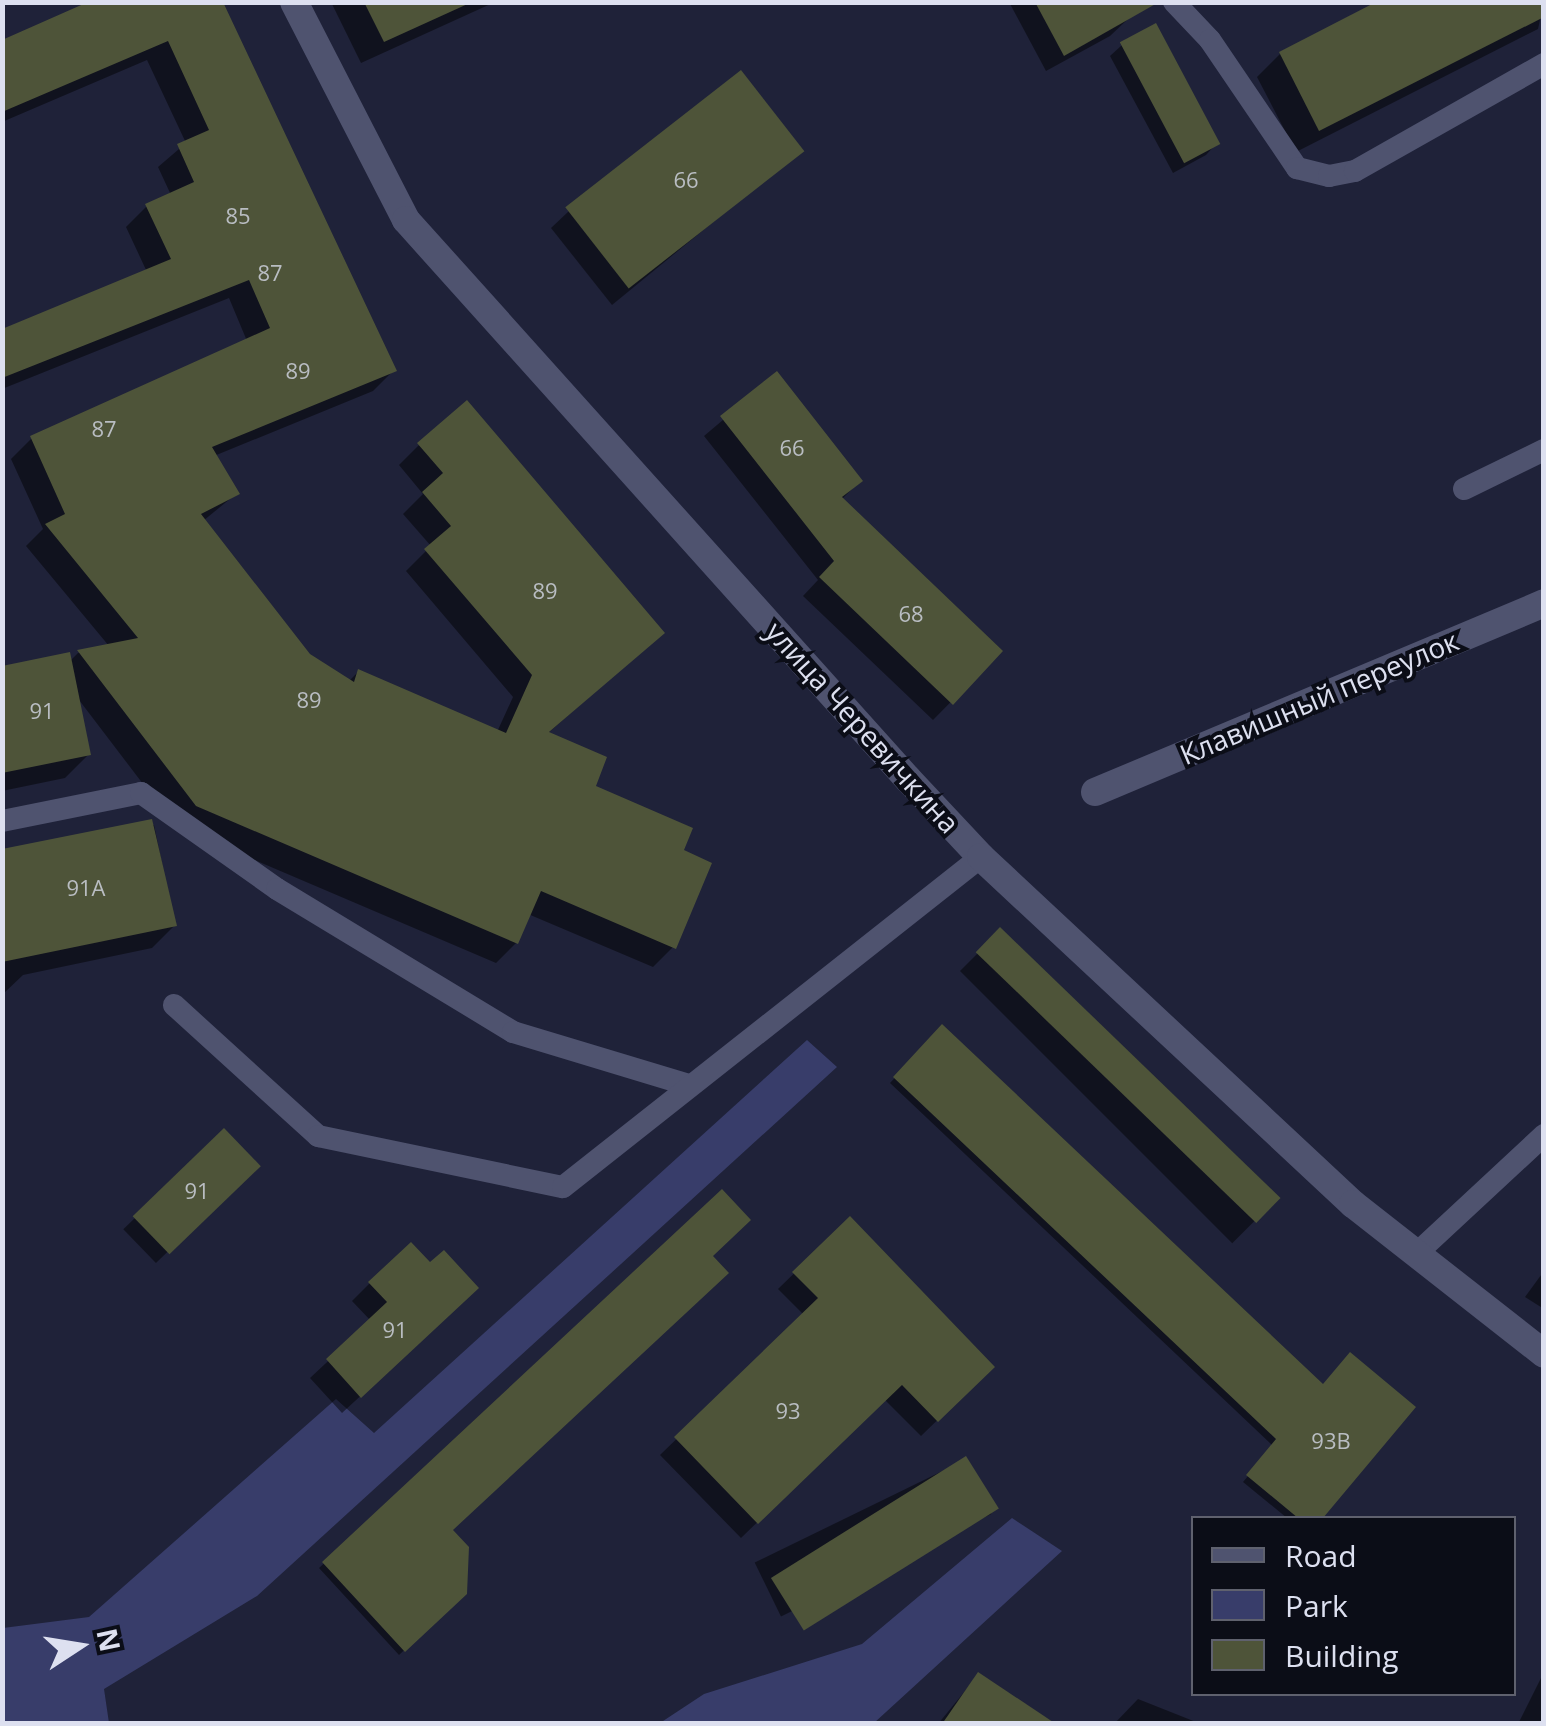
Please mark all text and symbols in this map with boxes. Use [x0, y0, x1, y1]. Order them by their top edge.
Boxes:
house number: 66 [673, 167, 699, 193]
house number: 85 [225, 203, 251, 229]
house number: 87 [257, 260, 283, 286]
house number: 89 [285, 358, 311, 384]
house number: 87 [91, 416, 117, 442]
house number: 66 [779, 435, 805, 461]
house number: 89 [532, 578, 558, 604]
house number: 68 [898, 601, 924, 627]
street label: улица Черевичкина [759, 614, 967, 840]
street label: Клавишный переулок [1175, 623, 1463, 771]
house number: 89 [296, 687, 322, 713]
house number: 91 [29, 698, 55, 724]
house number: 91А [66, 875, 106, 901]
house number: 91 [184, 1178, 210, 1204]
house number: 91 [382, 1317, 408, 1343]
house number: 93 [775, 1398, 801, 1424]
house number: 93В [1311, 1428, 1351, 1454]
legend [1191, 1516, 1516, 1696]
text: Road [1285, 1535, 1357, 1576]
text: Park [1285, 1585, 1348, 1626]
north arrow [30, 1596, 130, 1696]
text: N [88, 1625, 130, 1655]
text: Building [1285, 1635, 1399, 1676]

